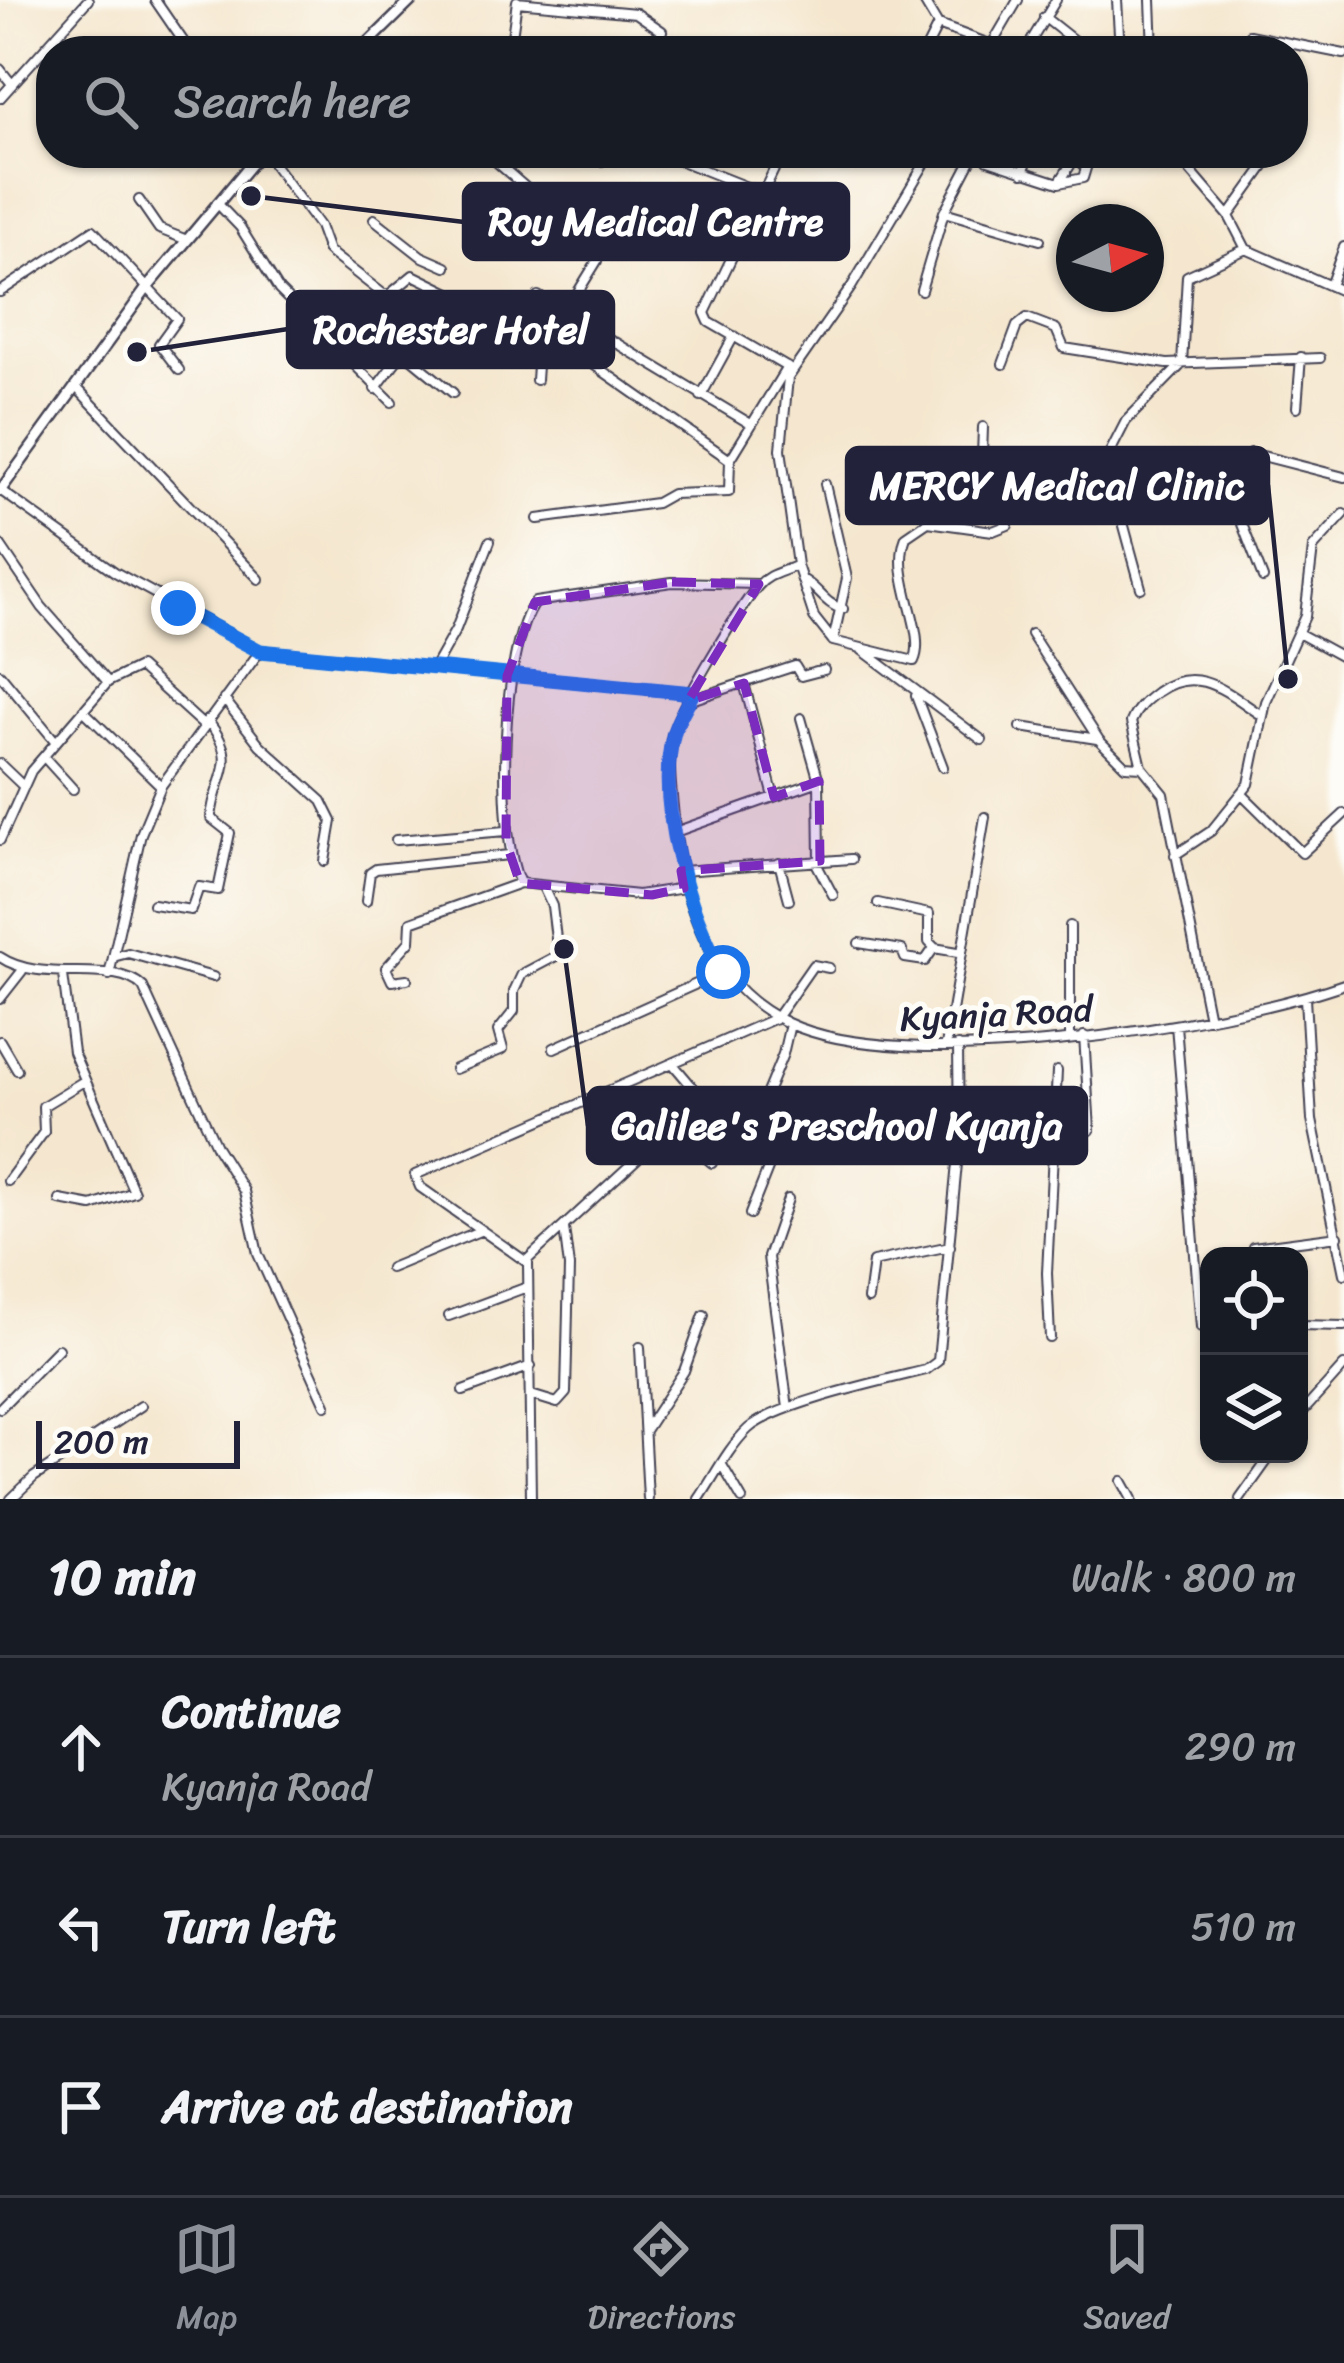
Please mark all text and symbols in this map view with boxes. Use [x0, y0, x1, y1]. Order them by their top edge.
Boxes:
search box [36, 36, 1308, 168]
text: Search here [174, 62, 411, 142]
icon: search [78, 69, 144, 135]
callout: Roy Medical Centre [464, 184, 848, 259]
text: Roy Medical Centre [488, 187, 824, 256]
north arrow [1056, 204, 1164, 312]
callout: Rochester Hotel [288, 292, 613, 367]
text: Rochester Hotel [312, 295, 591, 364]
callout: MERCY Medical Clinic [847, 448, 1268, 523]
text: MERCY Medical Clinic [869, 451, 1245, 520]
route end [151, 581, 205, 635]
route start [696, 945, 750, 999]
street label: Kyanja Road [898, 977, 1097, 1051]
callout: Galilee's Preschool Kyanja [588, 1088, 1086, 1163]
text: Galilee's Preschool Kyanja [612, 1091, 1063, 1160]
map controls [1200, 1247, 1308, 1463]
button: locate [1200, 1247, 1308, 1355]
button: layers [1200, 1355, 1308, 1463]
text: 200 m [54, 1413, 149, 1471]
scale bar [36, 1415, 240, 1468]
text: 10 min [48, 1532, 196, 1622]
text: Walk · 800 m [1071, 1543, 1296, 1612]
text: Continue [162, 1672, 341, 1752]
text: 290 m [1185, 1712, 1296, 1781]
icon: ahead [48, 1714, 114, 1780]
text: Kyanja Road [162, 1752, 371, 1821]
text: Turn left [162, 1887, 335, 1967]
text: 510 m [1191, 1892, 1296, 1961]
icon: left [48, 1894, 114, 1960]
text: Arrive at destination [162, 2067, 572, 2147]
icon: arrive [48, 2074, 114, 2140]
tab: Map [174, 2216, 240, 2346]
tab: Directions [588, 2216, 735, 2346]
tab: Saved [1083, 2216, 1170, 2346]

